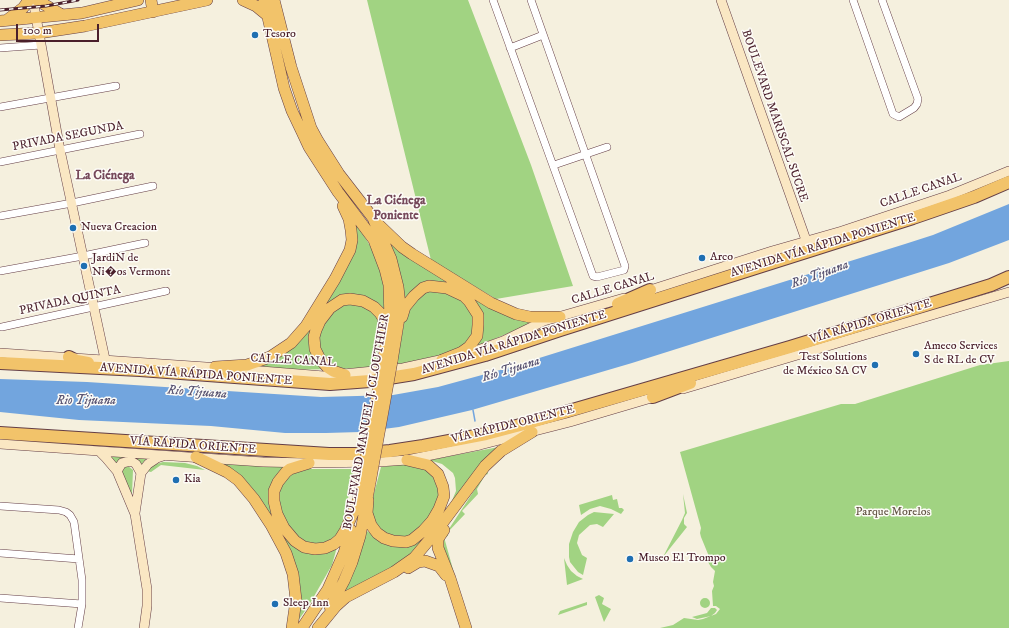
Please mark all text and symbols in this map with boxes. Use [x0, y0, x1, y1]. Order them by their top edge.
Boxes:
scale bar [18, 16, 101, 42]
text: 100 m [23, 23, 52, 38]
place label: Tesoro [263, 28, 296, 42]
street label: BOULEVARD MARISCAL SUCRE [738, 28, 810, 204]
marker: Tesoro [250, 30, 260, 40]
street label: PRIVADA SEGUNDA [11, 119, 125, 155]
district label: La Ciénega [76, 168, 134, 184]
street label: CALLE CANAL [878, 170, 964, 212]
district label: La Ciénega Poniente [367, 193, 425, 224]
street label: AVENIDA VÍA RÁPIDA PONIENTE [729, 211, 917, 281]
place label: Nueva Creacion [81, 221, 157, 235]
marker: Nueva Creacion [68, 223, 78, 233]
place label: Arco [710, 251, 733, 265]
place label: JardiN de Ni�os Vermont [92, 252, 170, 280]
marker: Arco [697, 253, 707, 263]
water label: Río Tijuana [789, 257, 851, 293]
marker: JardiN de Ni�os Vermont [79, 261, 89, 271]
street label: CALLE CANAL [570, 270, 656, 308]
street label: PRIVADA QUINTA [18, 283, 122, 319]
street label: VÍA RÁPIDA ORIENTE [808, 297, 934, 347]
street label: AVENIDA VÍA RÁPIDA PONIENTE [420, 308, 608, 378]
street label: BOULEVARD MANUEL J. CLOUTHIER [341, 313, 393, 531]
place label: Ameco Services S de RL de CV [924, 340, 998, 368]
marker: Ameco Services S de RL de CV [911, 349, 921, 359]
place label: Test Solutions de México SA CV [783, 351, 867, 379]
street label: CALLE CANAL [250, 352, 336, 370]
water label: Río Tijuana [480, 354, 542, 386]
marker: Test Solutions de México SA CV [870, 360, 880, 370]
street label: AVENIDA VÍA RÁPIDA PONIENTE [99, 361, 293, 389]
water label: Río Tijuana [167, 383, 227, 403]
water label: Rio Tijuana [56, 393, 116, 409]
street label: VÍA RÁPIDA ORIENTE [450, 403, 576, 447]
street label: VÍA RÁPIDA ORIENTE [129, 434, 257, 458]
place label: Kia [184, 473, 201, 487]
marker: Kia [171, 475, 181, 485]
park label: Parque Morelos [855, 506, 931, 520]
place label: Museo El Trompo [638, 552, 726, 566]
marker: Museo El Trompo [625, 554, 635, 564]
place label: Sleep Inn [283, 597, 329, 611]
marker: Sleep Inn [270, 599, 280, 609]

